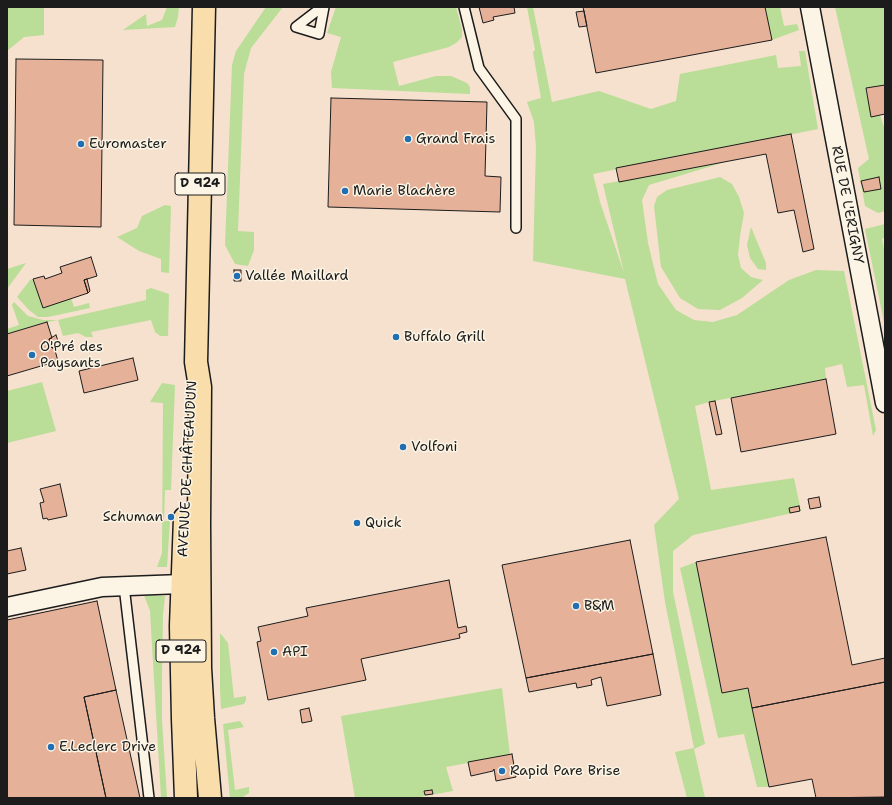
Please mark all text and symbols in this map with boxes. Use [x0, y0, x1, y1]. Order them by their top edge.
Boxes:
place label: Grand Frais [416, 131, 495, 147]
marker: Grand Frais [403, 134, 413, 144]
place label: Euromaster [89, 136, 167, 152]
marker: Euromaster [76, 139, 86, 149]
street label: RUE DE L'ERIGNY [827, 144, 867, 266]
road number: D 924 [175, 173, 225, 195]
place label: Marie Blachère [353, 183, 456, 199]
marker: Marie Blachère [340, 186, 350, 196]
place label: Vallée Maillard [245, 268, 348, 284]
marker: Vallée Maillard [232, 271, 242, 281]
place label: Buffalo Grill [404, 329, 485, 345]
marker: Buffalo Grill [391, 332, 401, 342]
place label: O'Pré des Paysants [40, 339, 103, 372]
marker: O'Pré des Paysants [27, 350, 37, 360]
street label: AVENUE DE CHÂTEAUDUN [175, 380, 201, 558]
place label: Volfoni [411, 439, 457, 455]
marker: Volfoni [398, 442, 408, 452]
place label: Schuman [103, 509, 163, 525]
marker: Schuman [166, 512, 176, 522]
place label: Quick [365, 515, 402, 531]
marker: Quick [352, 518, 362, 528]
place label: B&M [584, 598, 614, 614]
marker: B&M [571, 601, 581, 611]
road number: D 924 [156, 640, 206, 662]
place label: API [282, 644, 308, 660]
marker: API [269, 647, 279, 657]
place label: E.Leclerc Drive [59, 739, 156, 755]
marker: E.Leclerc Drive [46, 742, 56, 752]
place label: Rapid Pare Brise [510, 763, 620, 779]
marker: Rapid Pare Brise [497, 766, 507, 776]

